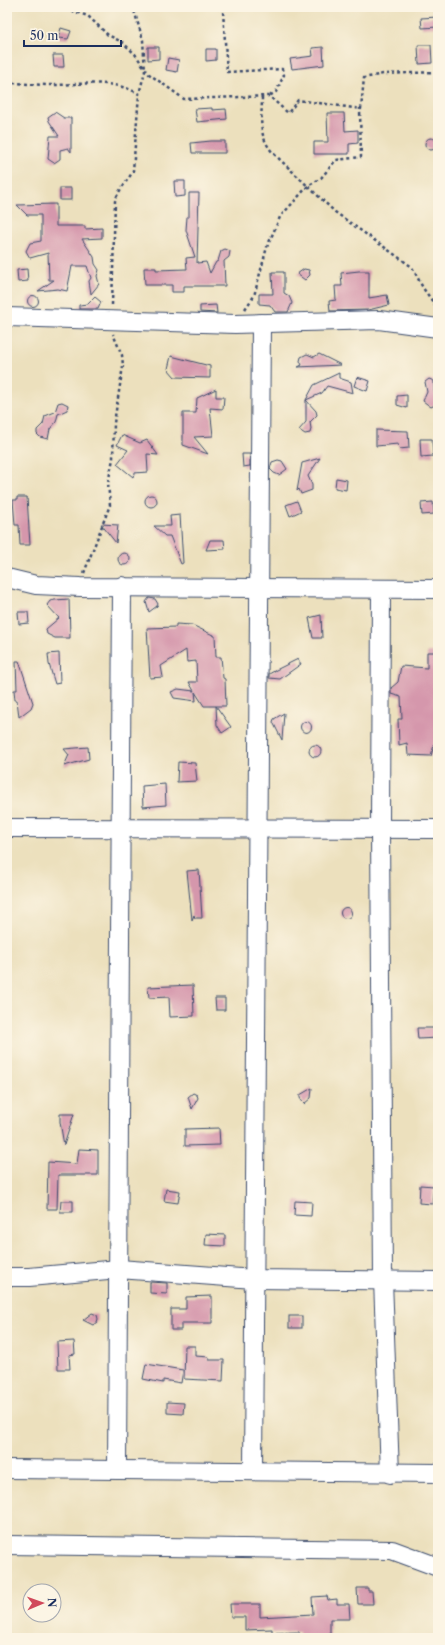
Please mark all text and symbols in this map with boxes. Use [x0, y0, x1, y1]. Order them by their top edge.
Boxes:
scale bar [24, 22, 121, 48]
text: 50 m [30, 28, 59, 43]
north arrow [22, 1583, 62, 1623]
text: N [45, 1598, 59, 1608]

